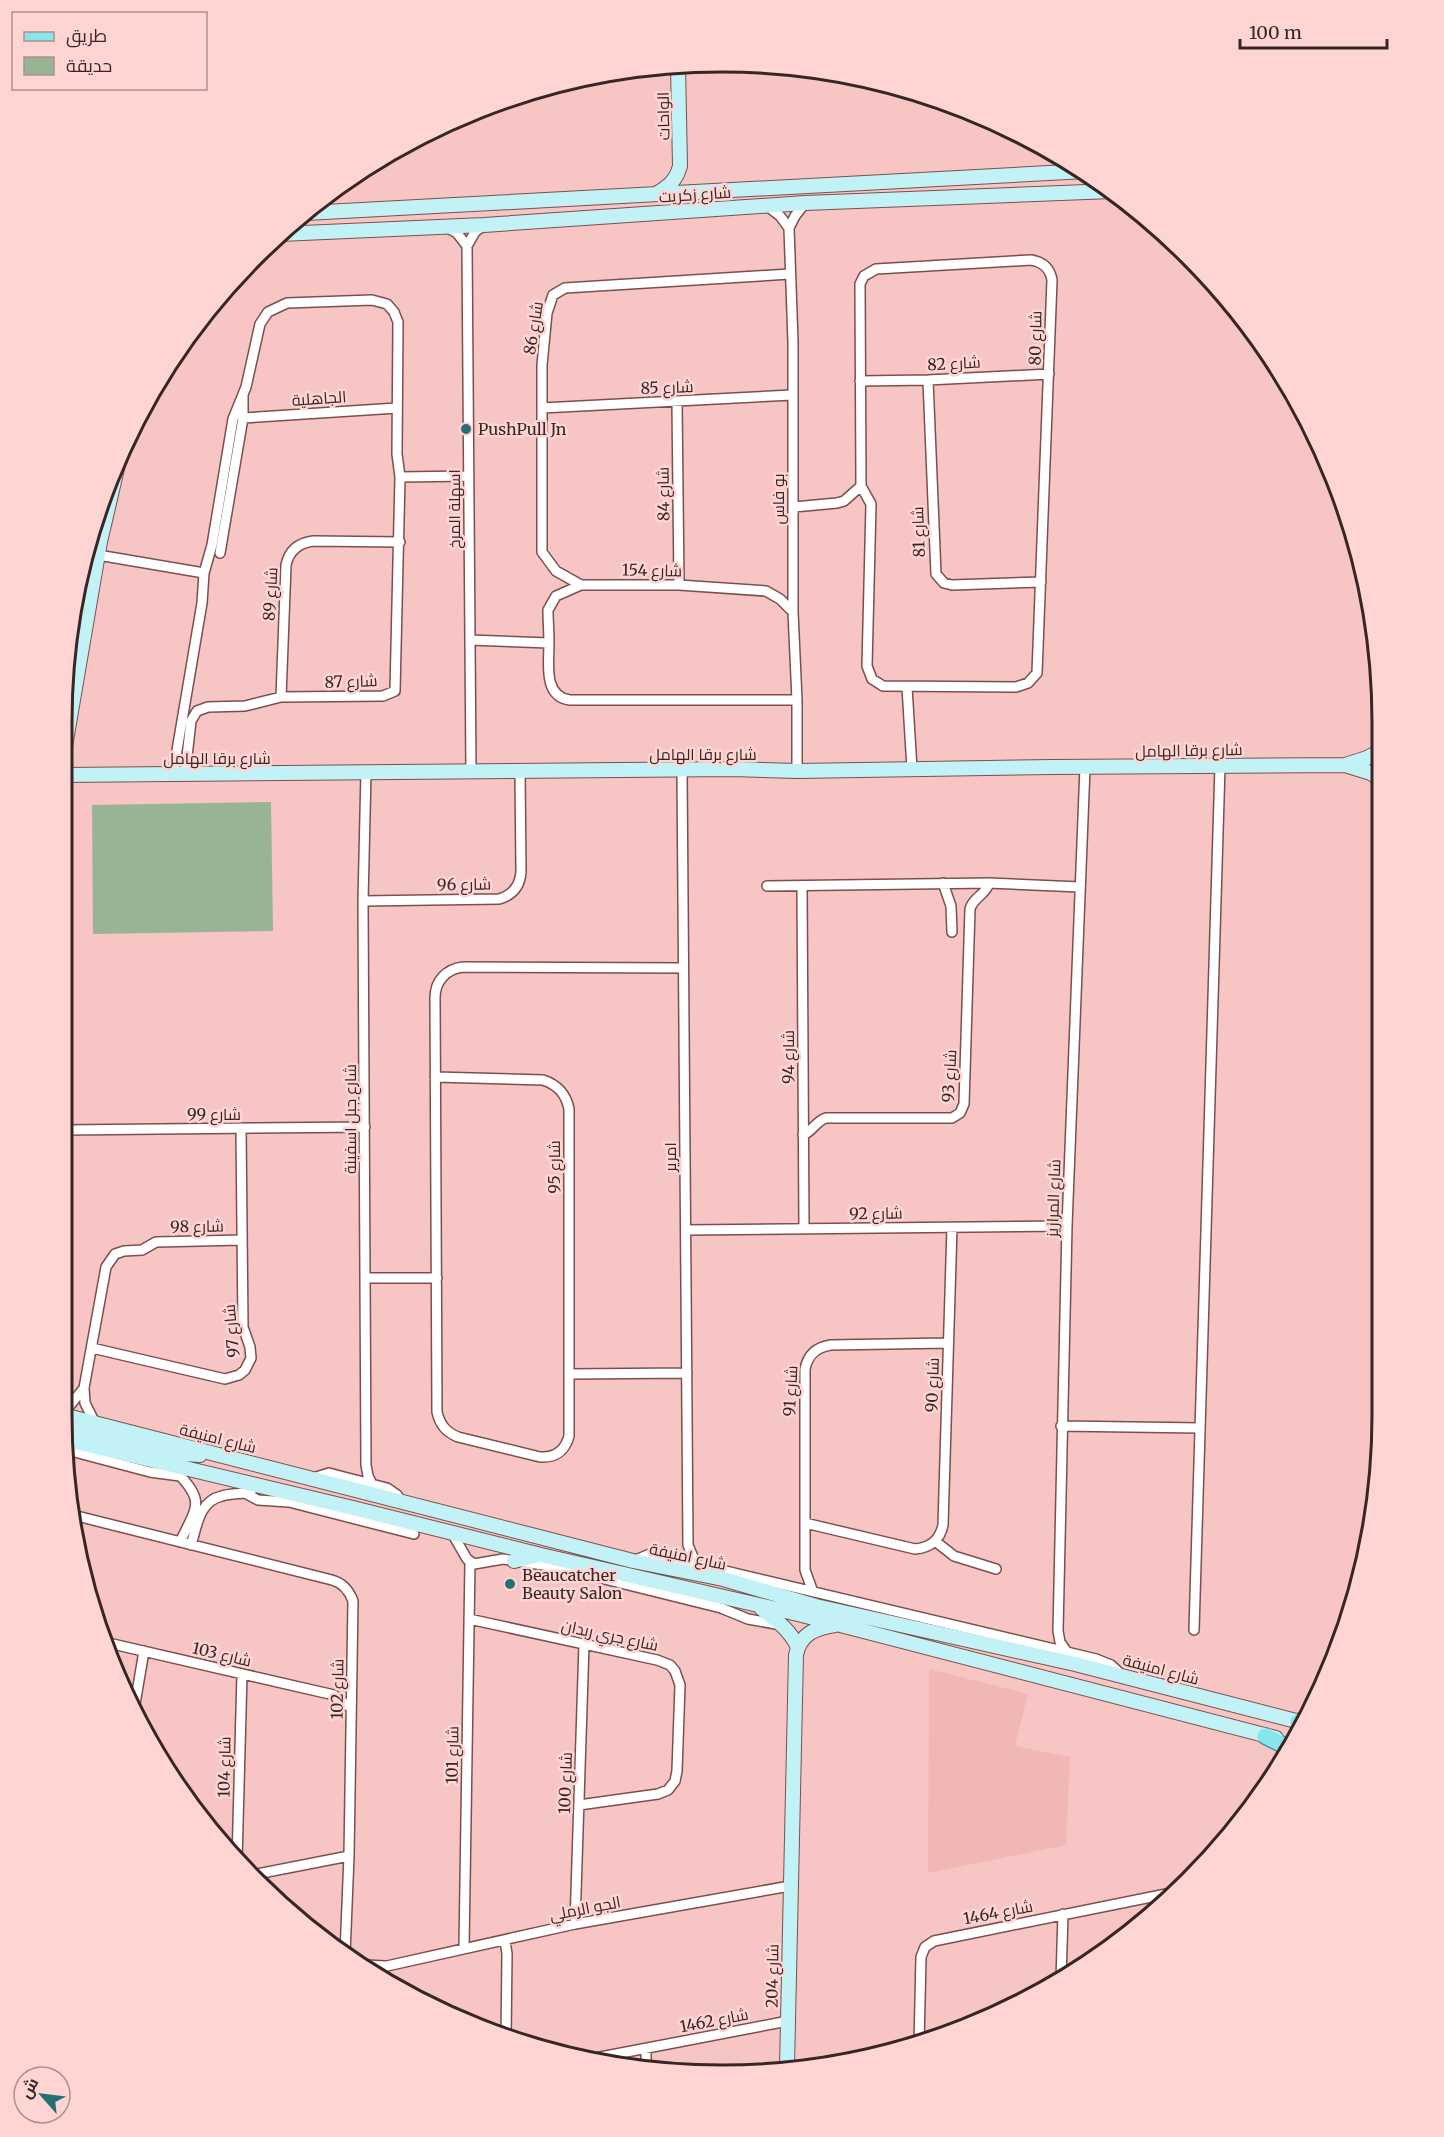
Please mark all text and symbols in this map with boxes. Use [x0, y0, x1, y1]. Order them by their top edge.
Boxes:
legend [12, 12, 207, 90]
scale bar [1240, 12, 1387, 50]
text: 100 m [1249, 21, 1302, 44]
text: طريق [66, 24, 107, 48]
text: حديقة [66, 54, 112, 77]
street label: الواحات [653, 92, 673, 140]
street label: شارع زكريت [658, 181, 732, 208]
street label: شارع 86 [519, 300, 549, 357]
street label: شارع 80 [1025, 311, 1047, 366]
street label: شارع 82 [927, 352, 981, 376]
street label: شارع 85 [640, 376, 694, 400]
street label: الجاهلية [291, 386, 347, 410]
place label: PushPull Jn [478, 419, 567, 439]
marker: PushPull Jn [459, 422, 473, 436]
street label: شارع 84 [653, 467, 675, 521]
street label: اسهلة المرخ [444, 469, 466, 549]
street label: بو فاس [768, 473, 789, 525]
street label: شارع 81 [907, 506, 931, 558]
street label: شارع 154 [622, 559, 682, 583]
street label: شارع 89 [259, 567, 283, 621]
street label: شارع 87 [324, 670, 378, 694]
street label: شارع برقا الهامل [1135, 739, 1243, 763]
street label: شارع برقا الهامل [649, 744, 757, 766]
street label: شارع برقا الهامل [163, 748, 271, 770]
street label: شارع 96 [437, 874, 491, 896]
street label: شارع 94 [778, 1030, 800, 1084]
street label: شارع 93 [938, 1049, 962, 1103]
street label: شارع جبل اسفينة [340, 1064, 362, 1174]
street label: شارع 99 [187, 1104, 241, 1126]
street label: شارع 95 [544, 1140, 566, 1194]
street label: امرير [660, 1142, 680, 1173]
street label: شارع المرازيز [1042, 1159, 1066, 1238]
street label: شارع 92 [849, 1203, 903, 1225]
street label: شارع 98 [170, 1216, 224, 1238]
street label: شارع 97 [219, 1303, 245, 1358]
street label: شارع 90 [921, 1357, 945, 1413]
street label: شارع 91 [779, 1365, 803, 1417]
street label: شارع امنيفة [177, 1419, 258, 1459]
street label: شارع امنيفة [647, 1538, 728, 1576]
place label: Beaucatcher Beauty Salon [522, 1565, 623, 1603]
marker: Beaucatcher Beauty Salon [503, 1577, 517, 1591]
street label: شارع جري ربدان [559, 1615, 660, 1659]
street label: شارع 103 [190, 1637, 254, 1672]
street label: شارع امنيفة [1120, 1649, 1201, 1691]
street label: شارع 102 [326, 1658, 350, 1720]
street label: شارع 101 [441, 1726, 465, 1784]
street label: شارع 104 [213, 1736, 237, 1798]
street label: شارع 100 [554, 1752, 578, 1814]
street label: الجو الرملي [548, 1891, 623, 1929]
street label: شارع 1464 [962, 1895, 1035, 1930]
street label: شارع 204 [761, 1944, 785, 2008]
street label: شارع 1462 [678, 2004, 750, 2038]
north arrow [12, 2065, 72, 2125]
text: ش [15, 2074, 42, 2102]

